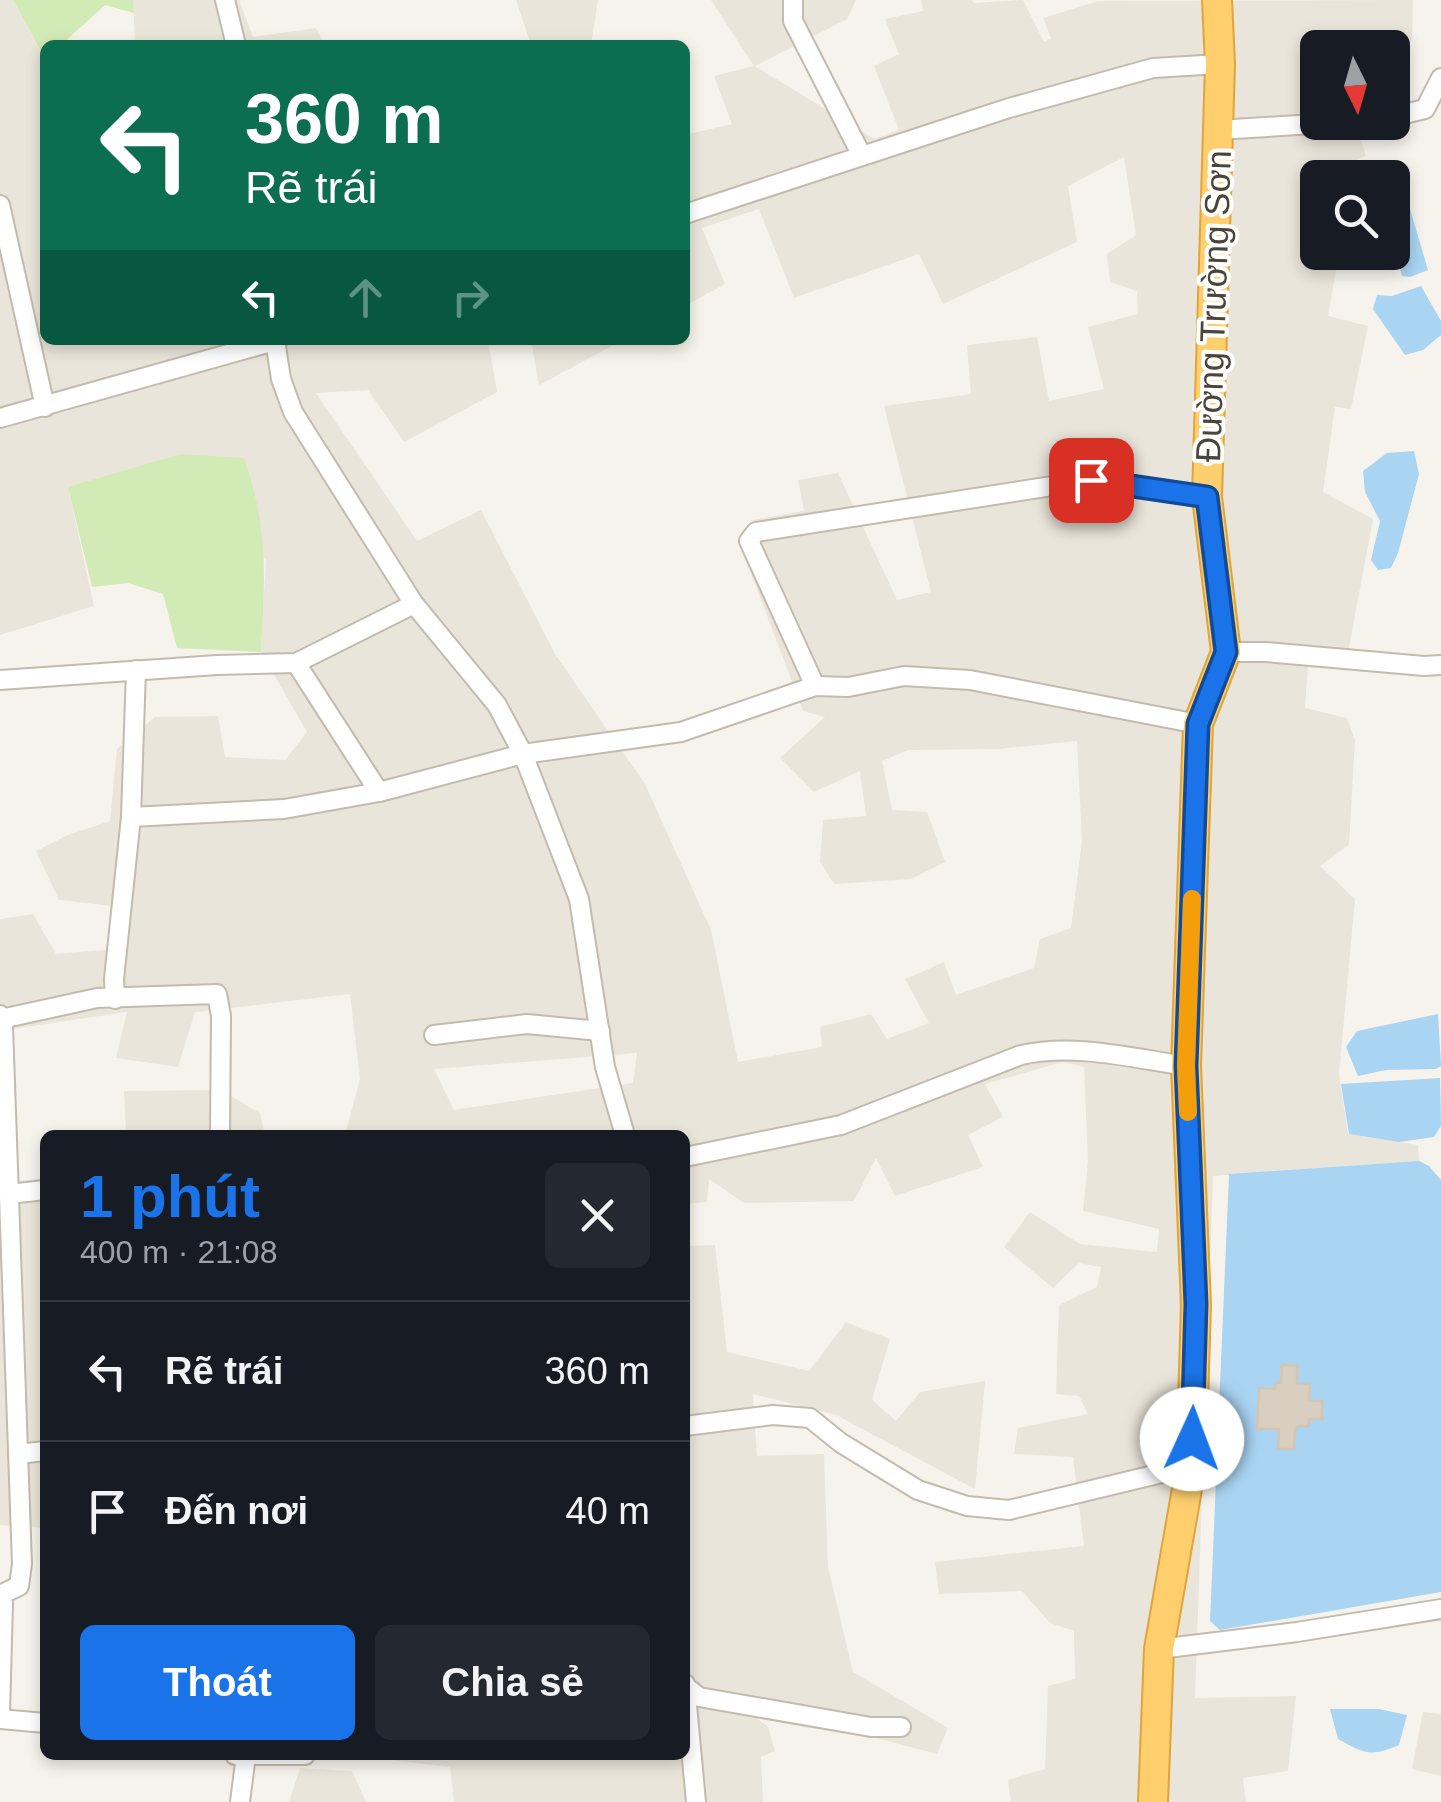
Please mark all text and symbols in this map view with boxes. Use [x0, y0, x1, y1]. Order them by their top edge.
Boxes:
north arrow [1300, 30, 1410, 140]
map controls [1300, 30, 1410, 270]
icon: left [80, 80, 210, 210]
text: 360 m [245, 80, 443, 158]
street label: Đường Trường Sơn [1188, 149, 1238, 463]
button: search [1300, 160, 1410, 270]
text: Rẽ trái [245, 162, 378, 213]
icon: left [233, 270, 288, 325]
icon: ahead [338, 270, 393, 325]
icon: right [443, 270, 498, 325]
pin [1049, 438, 1134, 523]
icon: arrive [1064, 453, 1119, 508]
text: 1 phút [80, 1163, 260, 1230]
button: close [545, 1163, 650, 1268]
text: 400 m · 21:08 [80, 1234, 277, 1270]
icon: left [80, 1344, 135, 1399]
text: Rẽ trái [165, 1350, 283, 1392]
text: 360 m [544, 1350, 650, 1392]
position arrow [1140, 1387, 1244, 1491]
icon: arrive [80, 1484, 135, 1539]
text: Đến nơi [165, 1490, 308, 1532]
text: 40 m [566, 1490, 650, 1532]
button: Thoát [80, 1625, 355, 1740]
button: Chia sẻ [375, 1625, 650, 1740]

